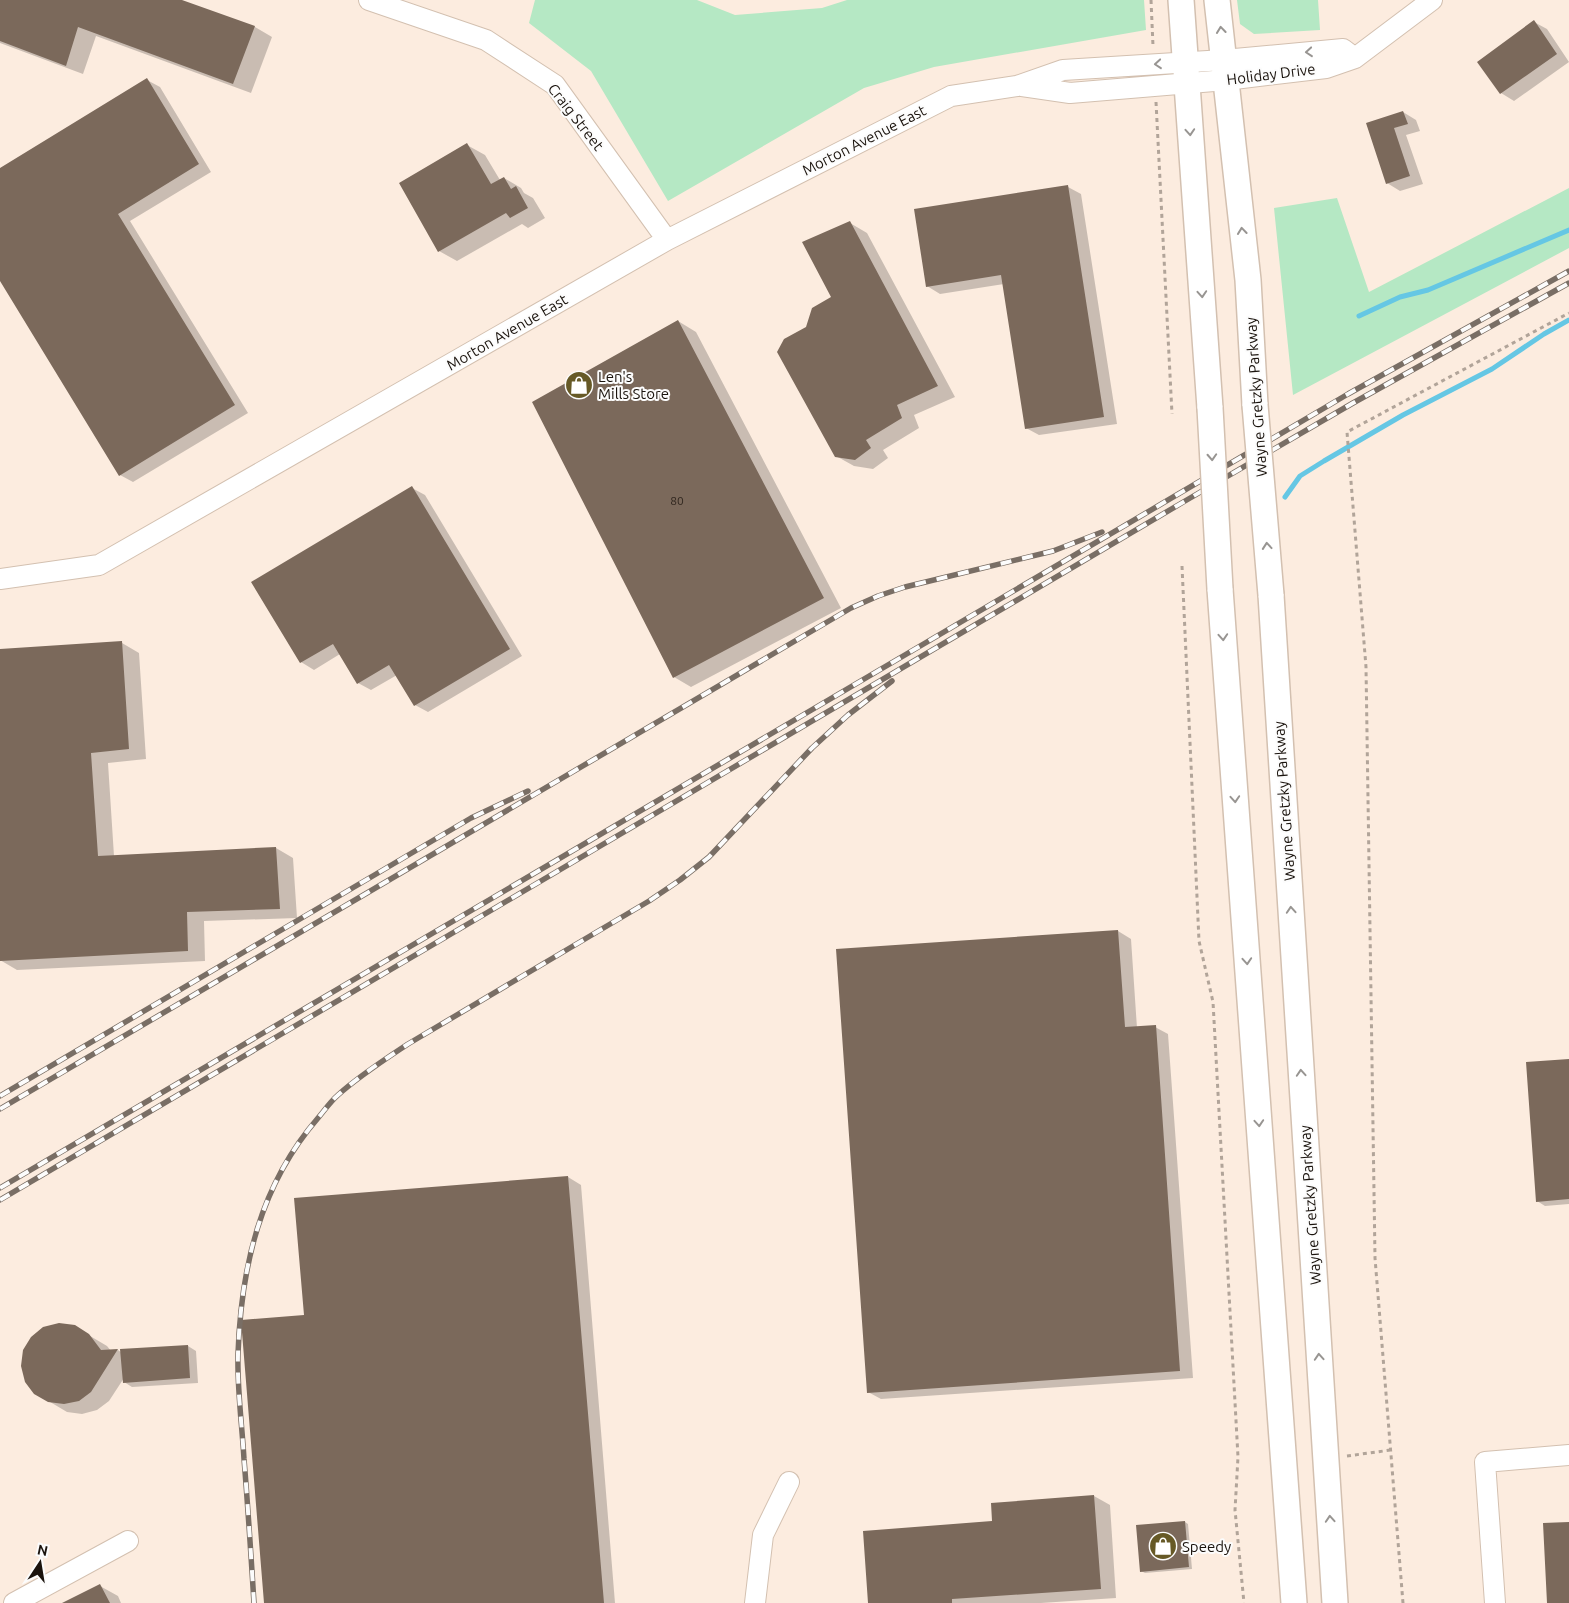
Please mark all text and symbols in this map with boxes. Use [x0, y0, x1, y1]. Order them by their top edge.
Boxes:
one-way arrow [1216, 26, 1227, 34]
one-way arrow [1305, 46, 1313, 57]
one-way arrow [1154, 59, 1162, 70]
street label: Holiday Drive [1226, 60, 1316, 88]
street label: Craig Street [545, 80, 607, 154]
street label: Morton Avenue East [799, 101, 929, 179]
one-way arrow [1184, 128, 1195, 136]
one-way arrow [1237, 227, 1248, 235]
street label: Morton Avenue East [444, 290, 570, 374]
one-way arrow [1196, 290, 1207, 298]
street label: Wayne Gretzky Parkway [1242, 317, 1270, 477]
place label: Len's Mills Store [598, 368, 669, 402]
shop icon: Len's Mills Store [564, 370, 594, 400]
one-way arrow [1207, 453, 1218, 461]
house number: 80 [670, 494, 684, 507]
one-way arrow [1261, 542, 1272, 550]
one-way arrow [1217, 633, 1228, 641]
street label: Wayne Gretzky Parkway [1270, 721, 1298, 881]
one-way arrow [1229, 796, 1240, 804]
one-way arrow [1285, 906, 1296, 914]
one-way arrow [1241, 958, 1252, 966]
one-way arrow [1296, 1068, 1307, 1076]
one-way arrow [1253, 1120, 1264, 1128]
street label: Wayne Gretzky Parkway [1296, 1125, 1324, 1285]
one-way arrow [1314, 1353, 1325, 1361]
one-way arrow [1324, 1515, 1335, 1523]
shop icon: Speedy [1148, 1531, 1178, 1561]
north arrow [15, 1538, 65, 1588]
place label: Speedy [1182, 1538, 1231, 1555]
text: N [36, 1541, 49, 1559]

